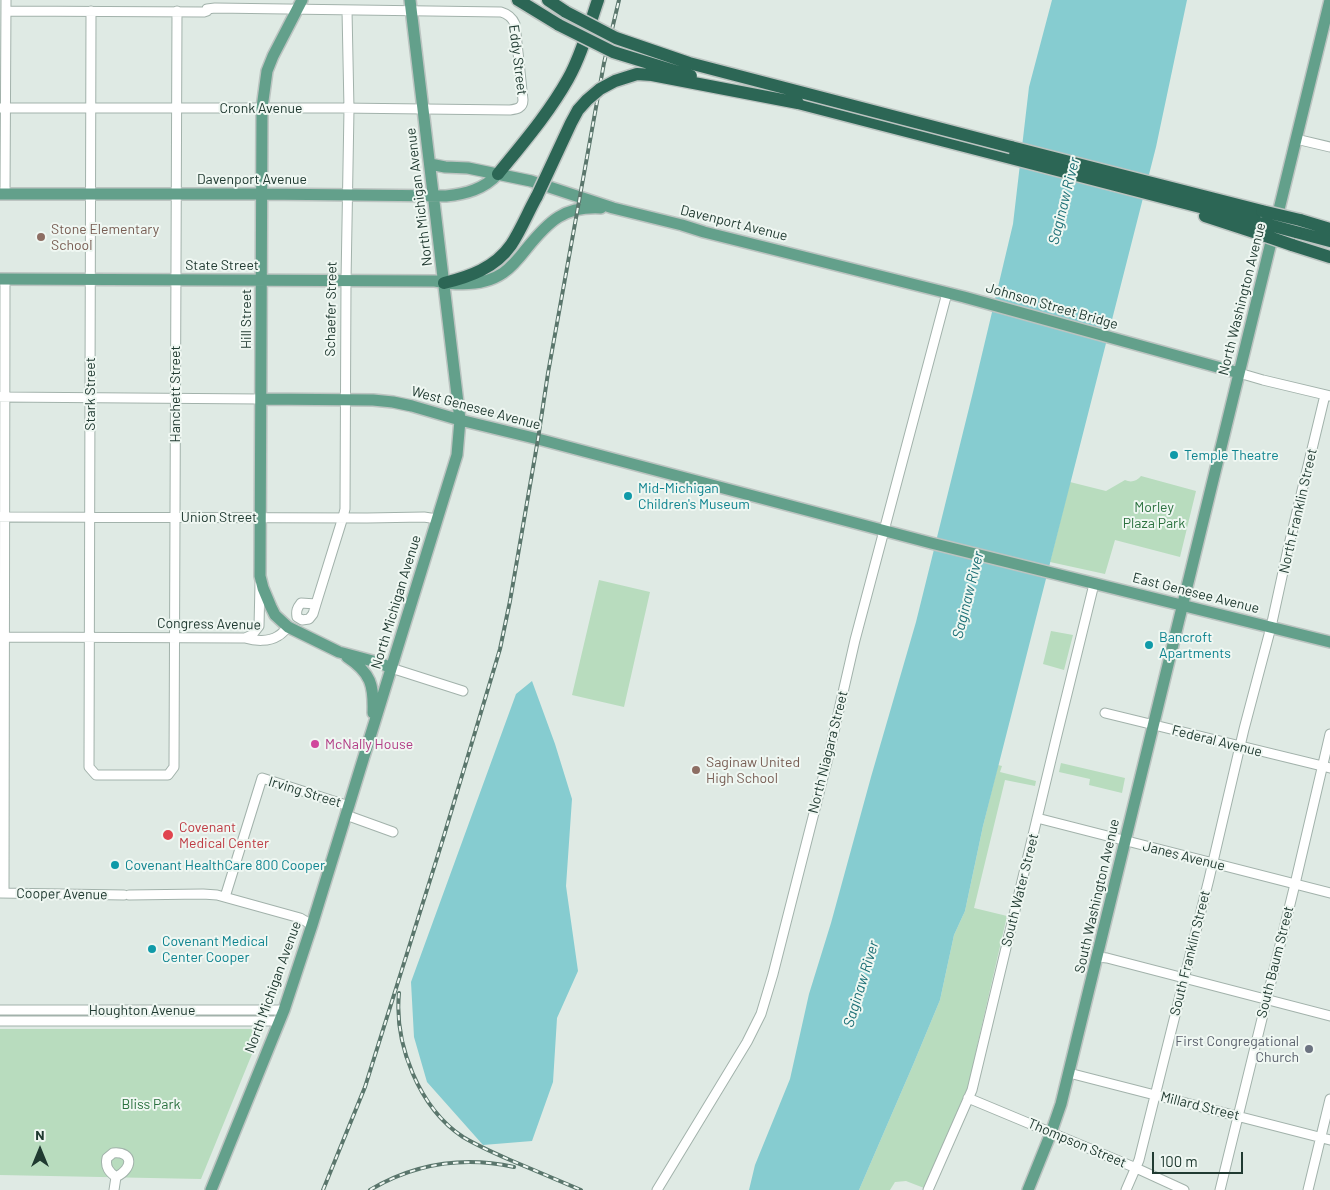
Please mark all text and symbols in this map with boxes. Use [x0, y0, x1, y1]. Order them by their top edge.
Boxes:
street label: Eddy Street [505, 24, 531, 96]
street label: Cronk Avenue [220, 100, 302, 116]
street label: North Michigan Avenue [402, 127, 436, 267]
water label: Saginaw River [1044, 155, 1084, 247]
street label: Davenport Avenue [197, 171, 307, 187]
street label: Davenport Avenue [679, 202, 789, 244]
place label: Stone Elementary School [51, 221, 159, 253]
street label: North Washington Avenue [1215, 221, 1269, 377]
marker: Stone Elementary School [35, 231, 47, 243]
street label: State Street [185, 257, 259, 273]
street label: Schaefer Street [322, 261, 340, 357]
street label: Johnson Street Bridge [984, 279, 1120, 333]
street label: Hill Street [238, 289, 254, 349]
street label: Hanchett Street [167, 345, 183, 443]
street label: Stark Street [82, 357, 98, 431]
street label: West Genesee Avenue [409, 383, 543, 433]
place label: Temple Theatre [1184, 447, 1279, 463]
street label: North Franklin Street [1275, 447, 1321, 575]
marker: Temple Theatre [1168, 449, 1180, 461]
place label: Mid-Michigan Children's Museum [638, 480, 750, 512]
marker: Mid-Michigan Children's Museum [622, 490, 634, 502]
park label: Morley Plaza Park [1123, 499, 1185, 532]
street label: Union Street [181, 509, 257, 525]
street label: North Michigan Avenue [368, 533, 424, 671]
water label: Saginaw River [948, 549, 988, 641]
street label: East Genesee Avenue [1131, 569, 1261, 617]
street label: Congress Avenue [157, 615, 261, 633]
place label: Bancroft Apartments [1159, 629, 1231, 662]
marker: Bancroft Apartments [1143, 639, 1155, 651]
street label: North Niagara Street [805, 689, 851, 815]
street label: Federal Avenue [1170, 722, 1264, 760]
place label: McNally House [325, 736, 413, 752]
marker: McNally House [309, 738, 321, 750]
place label: Saginaw United High School [706, 754, 800, 786]
marker: Saginaw United High School [690, 764, 702, 776]
street label: Irving Street [266, 773, 344, 811]
street label: South Washington Avenue [1071, 817, 1123, 975]
place label: Covenant Medical Center [179, 819, 269, 852]
marker: Covenant Medical Center [161, 828, 175, 842]
street label: South Water Street [998, 832, 1042, 948]
street label: Janes Avenue [1141, 838, 1227, 874]
place label: Covenant HealthCare 800 Cooper [125, 857, 325, 873]
marker: Covenant HealthCare 800 Cooper [109, 859, 121, 871]
street label: Cooper Avenue [16, 885, 108, 903]
street label: South Franklin Street [1166, 889, 1214, 1017]
street label: South Baum Street [1253, 904, 1297, 1020]
street label: North Michigan Avenue [241, 919, 305, 1055]
place label: Covenant Medical Center Cooper [162, 933, 268, 966]
water label: Saginaw River [839, 939, 883, 1029]
marker: Covenant Medical Center Cooper [146, 943, 158, 955]
street label: Houghton Avenue [89, 1002, 195, 1018]
place label: First Congregational Church [1175, 1033, 1299, 1066]
marker: First Congregational Church [1303, 1043, 1315, 1055]
street label: Millard Street [1159, 1088, 1241, 1124]
park label: Bliss Park [121, 1096, 181, 1112]
street label: Thompson Street [1025, 1115, 1129, 1171]
north arrow [15, 1125, 65, 1175]
text: N [35, 1126, 45, 1143]
scale bar [1155, 1142, 1246, 1174]
text: 100 m [1160, 1152, 1198, 1170]

